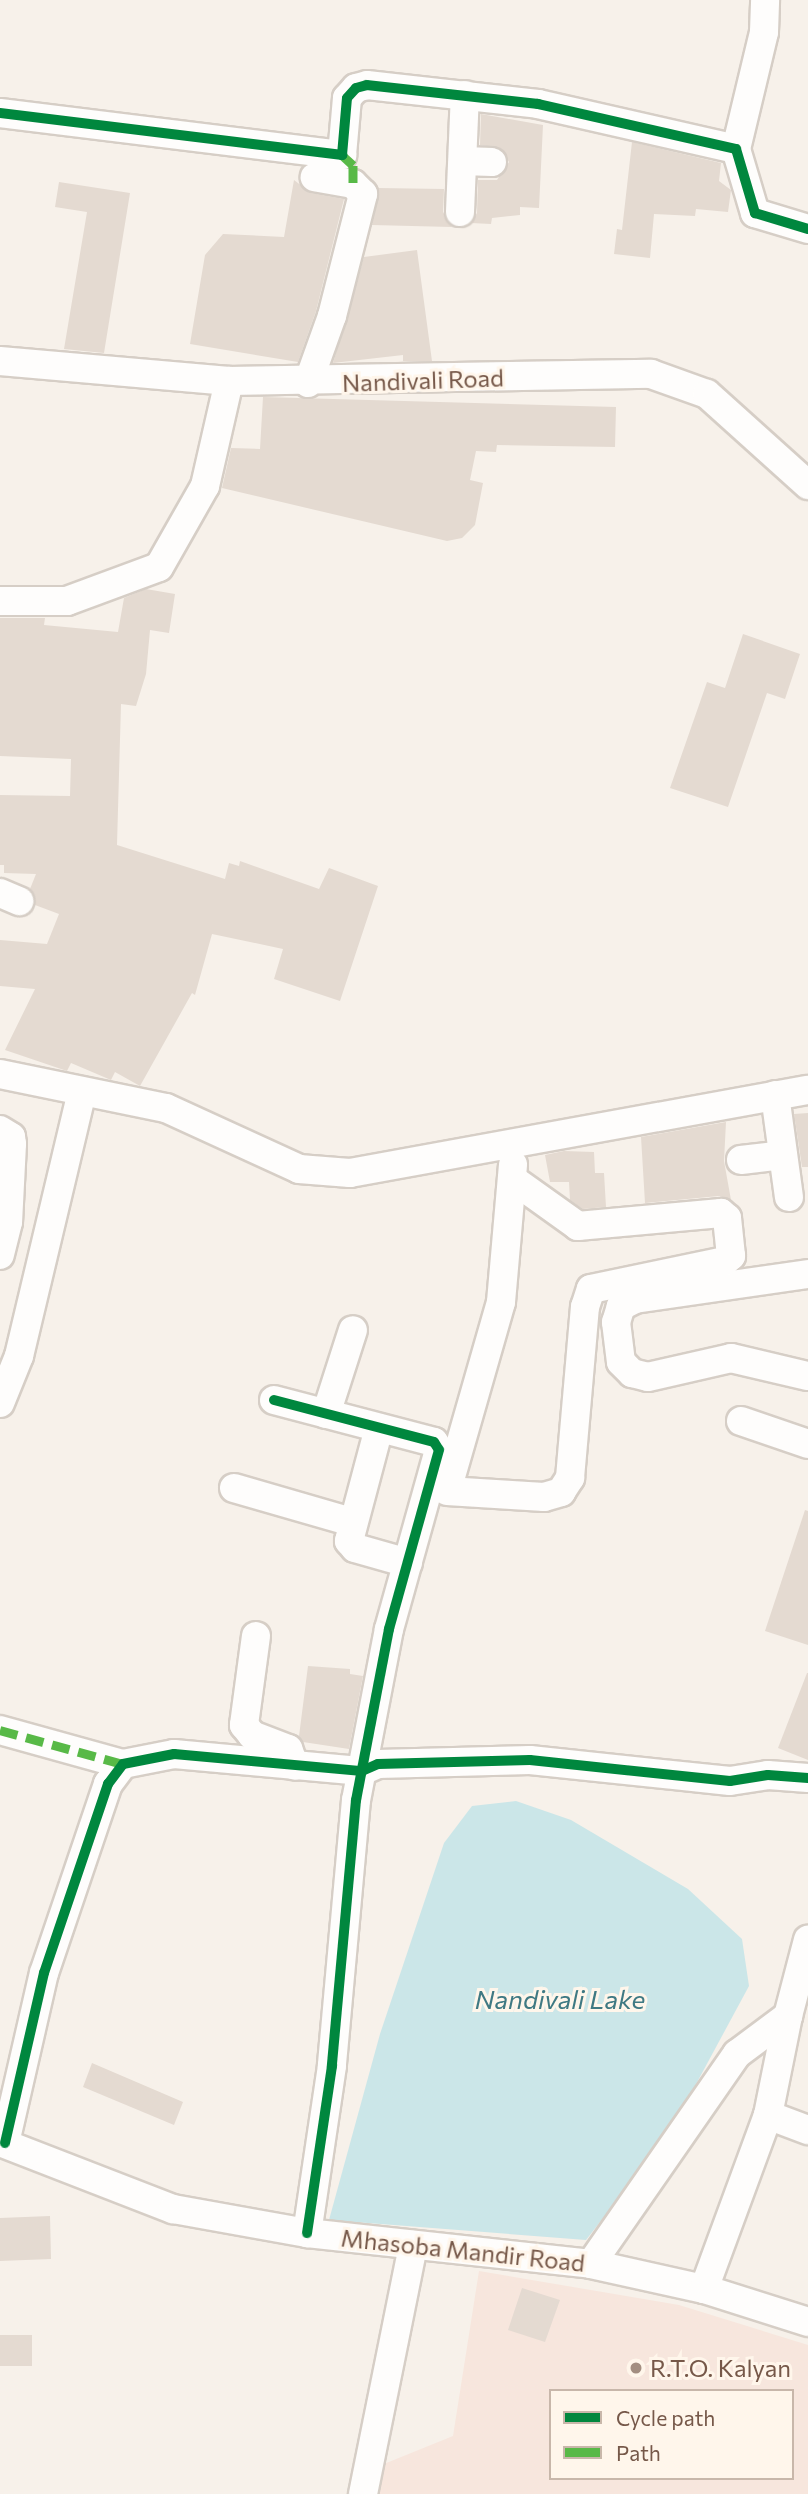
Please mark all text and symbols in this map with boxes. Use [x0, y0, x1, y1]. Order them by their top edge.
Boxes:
street label: Nandivali Road [342, 363, 504, 397]
water label: Nandivali Lake [475, 1983, 645, 2015]
street label: Mhasoba Mandir Road [340, 2223, 586, 2277]
place label: R.T.O. Kalyan [650, 2354, 791, 2382]
marker: R.T.O. Kalyan [628, 2360, 644, 2376]
legend [549, 2389, 794, 2480]
text: Cycle path [616, 2405, 715, 2430]
text: Path [616, 2440, 661, 2465]

